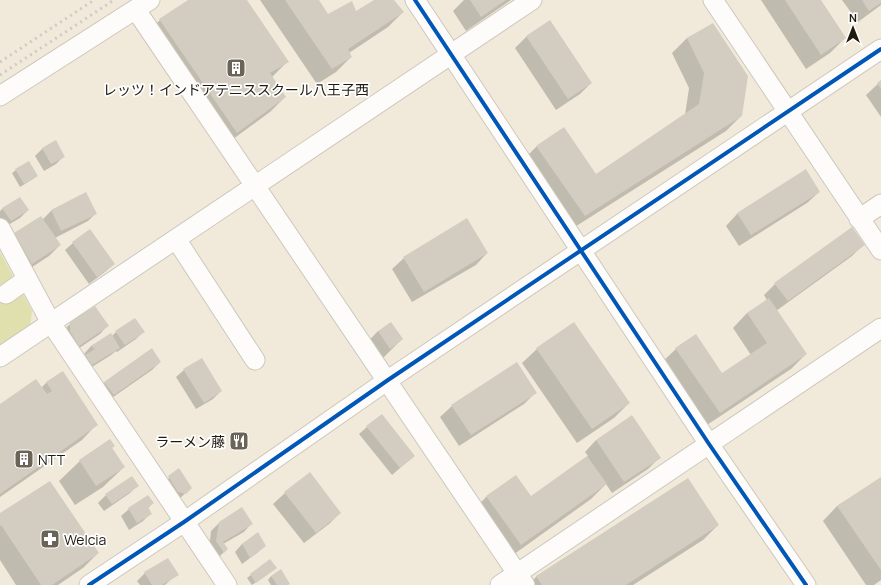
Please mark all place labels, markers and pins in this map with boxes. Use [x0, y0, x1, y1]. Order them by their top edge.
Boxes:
building icon: レッツ！インドアテニススクール八王子西 [225, 57, 247, 79]
place label: レッツ！インドアテニススクール八王子西 [103, 80, 369, 99]
restaurant icon: ラーメン藤 [228, 430, 250, 452]
place label: ラーメン藤 [156, 432, 225, 451]
building icon: NTT [13, 448, 35, 470]
place label: NTT [38, 450, 66, 469]
pharmacy icon: Welcia [39, 528, 61, 550]
place label: Welcia [64, 530, 106, 549]

